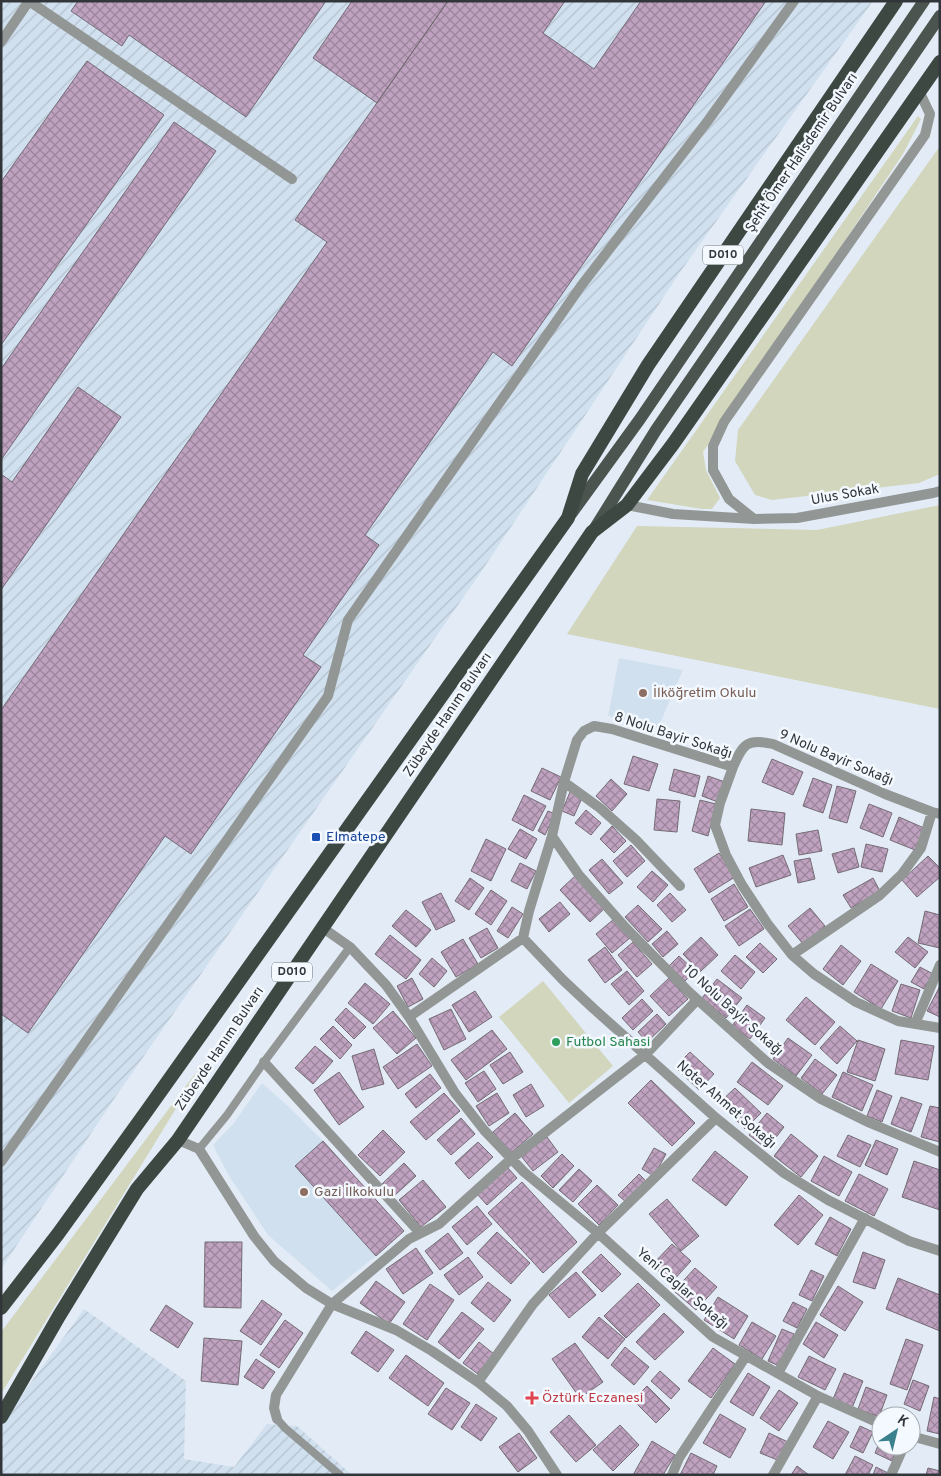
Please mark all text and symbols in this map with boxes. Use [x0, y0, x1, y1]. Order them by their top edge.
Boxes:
street label: Şehit Ömer Halisdemir Bulvarı [741, 69, 862, 236]
road number: D010 [703, 246, 743, 264]
street label: Ulus Sokak [810, 481, 880, 509]
street label: Zübeyde Hanım Bulvarı [400, 650, 496, 780]
place label: İlköğretim Okulu [653, 684, 756, 702]
marker: İlköğretim Okulu [637, 687, 649, 699]
street label: 8 Nolu Bayir Sokağı [612, 709, 734, 763]
street label: 9 Nolu Bayir Sokağı [776, 726, 896, 790]
place label: Elmatepe [326, 829, 386, 846]
marker: Elmatepe [310, 831, 322, 843]
road number: D010 [272, 962, 312, 982]
street label: 10 Nolu Bayir Sokağı [680, 962, 786, 1060]
street label: Zübeyde Hanım Bulvarı [172, 984, 268, 1114]
place label: Futbol Sahasi [566, 1034, 650, 1051]
marker: Futbol Sahasi [550, 1036, 562, 1048]
street label: Noter Ahmet Sokağı [673, 1057, 779, 1153]
place label: Gazi İlkokulu [314, 1183, 394, 1201]
marker: Gazi İlkokulu [298, 1186, 310, 1198]
street label: Yeni Caglar Sokağı [632, 1244, 732, 1334]
place label: Öztürk Eczanesi [542, 1389, 643, 1407]
marker: Öztürk Eczanesi [526, 1392, 538, 1404]
north arrow [871, 1406, 921, 1456]
text: K [894, 1412, 912, 1431]

